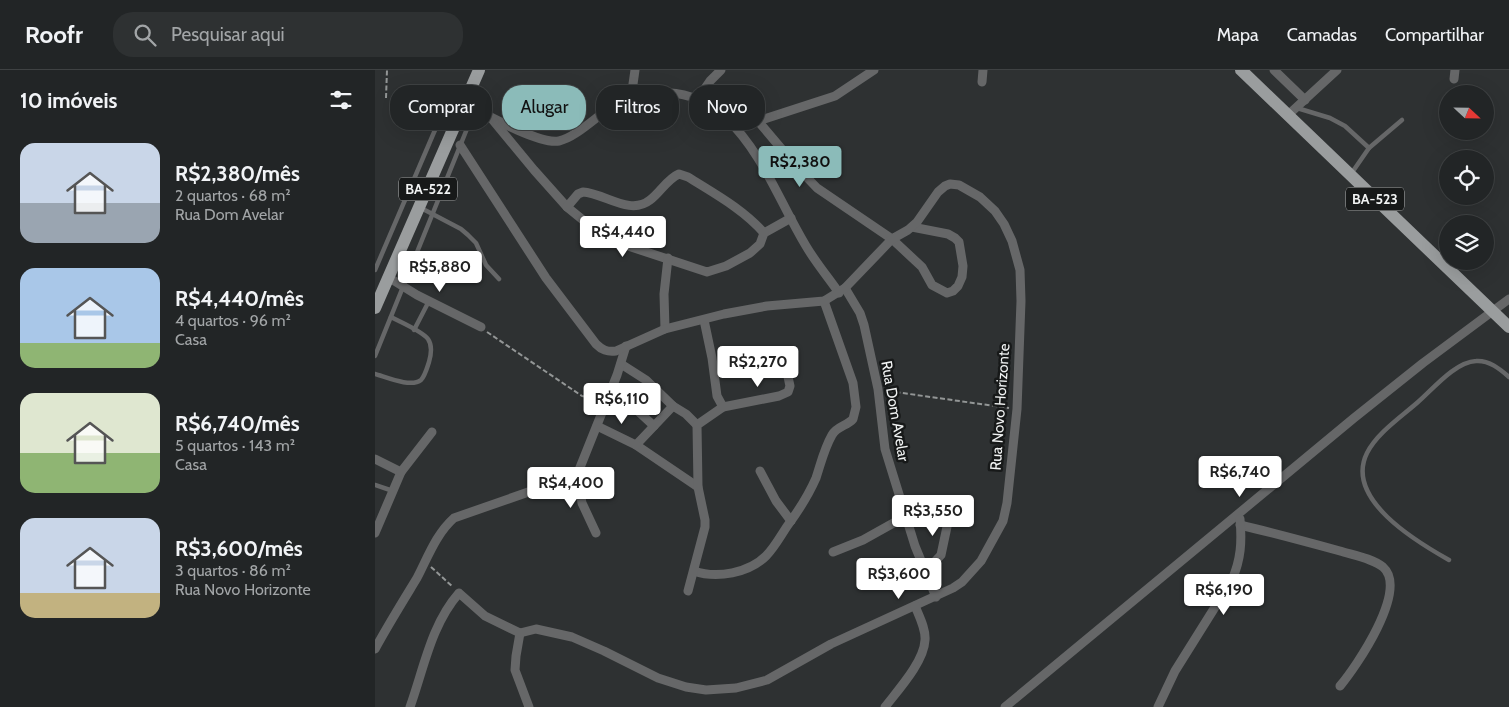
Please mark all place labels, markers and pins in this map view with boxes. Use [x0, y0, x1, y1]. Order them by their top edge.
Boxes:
pin: R$2,380 [754, 146, 846, 188]
pin: R$4,440 [577, 216, 669, 258]
pin: R$5,880 [394, 250, 486, 293]
pin: R$2,270 [712, 346, 804, 388]
pin: R$6,110 [576, 382, 668, 425]
pin: R$6,740 [1194, 456, 1286, 498]
pin: R$4,400 [525, 466, 617, 509]
pin: R$3,550 [887, 494, 979, 537]
pin: R$3,600 [853, 558, 945, 600]
pin: R$6,190 [1178, 574, 1270, 616]

